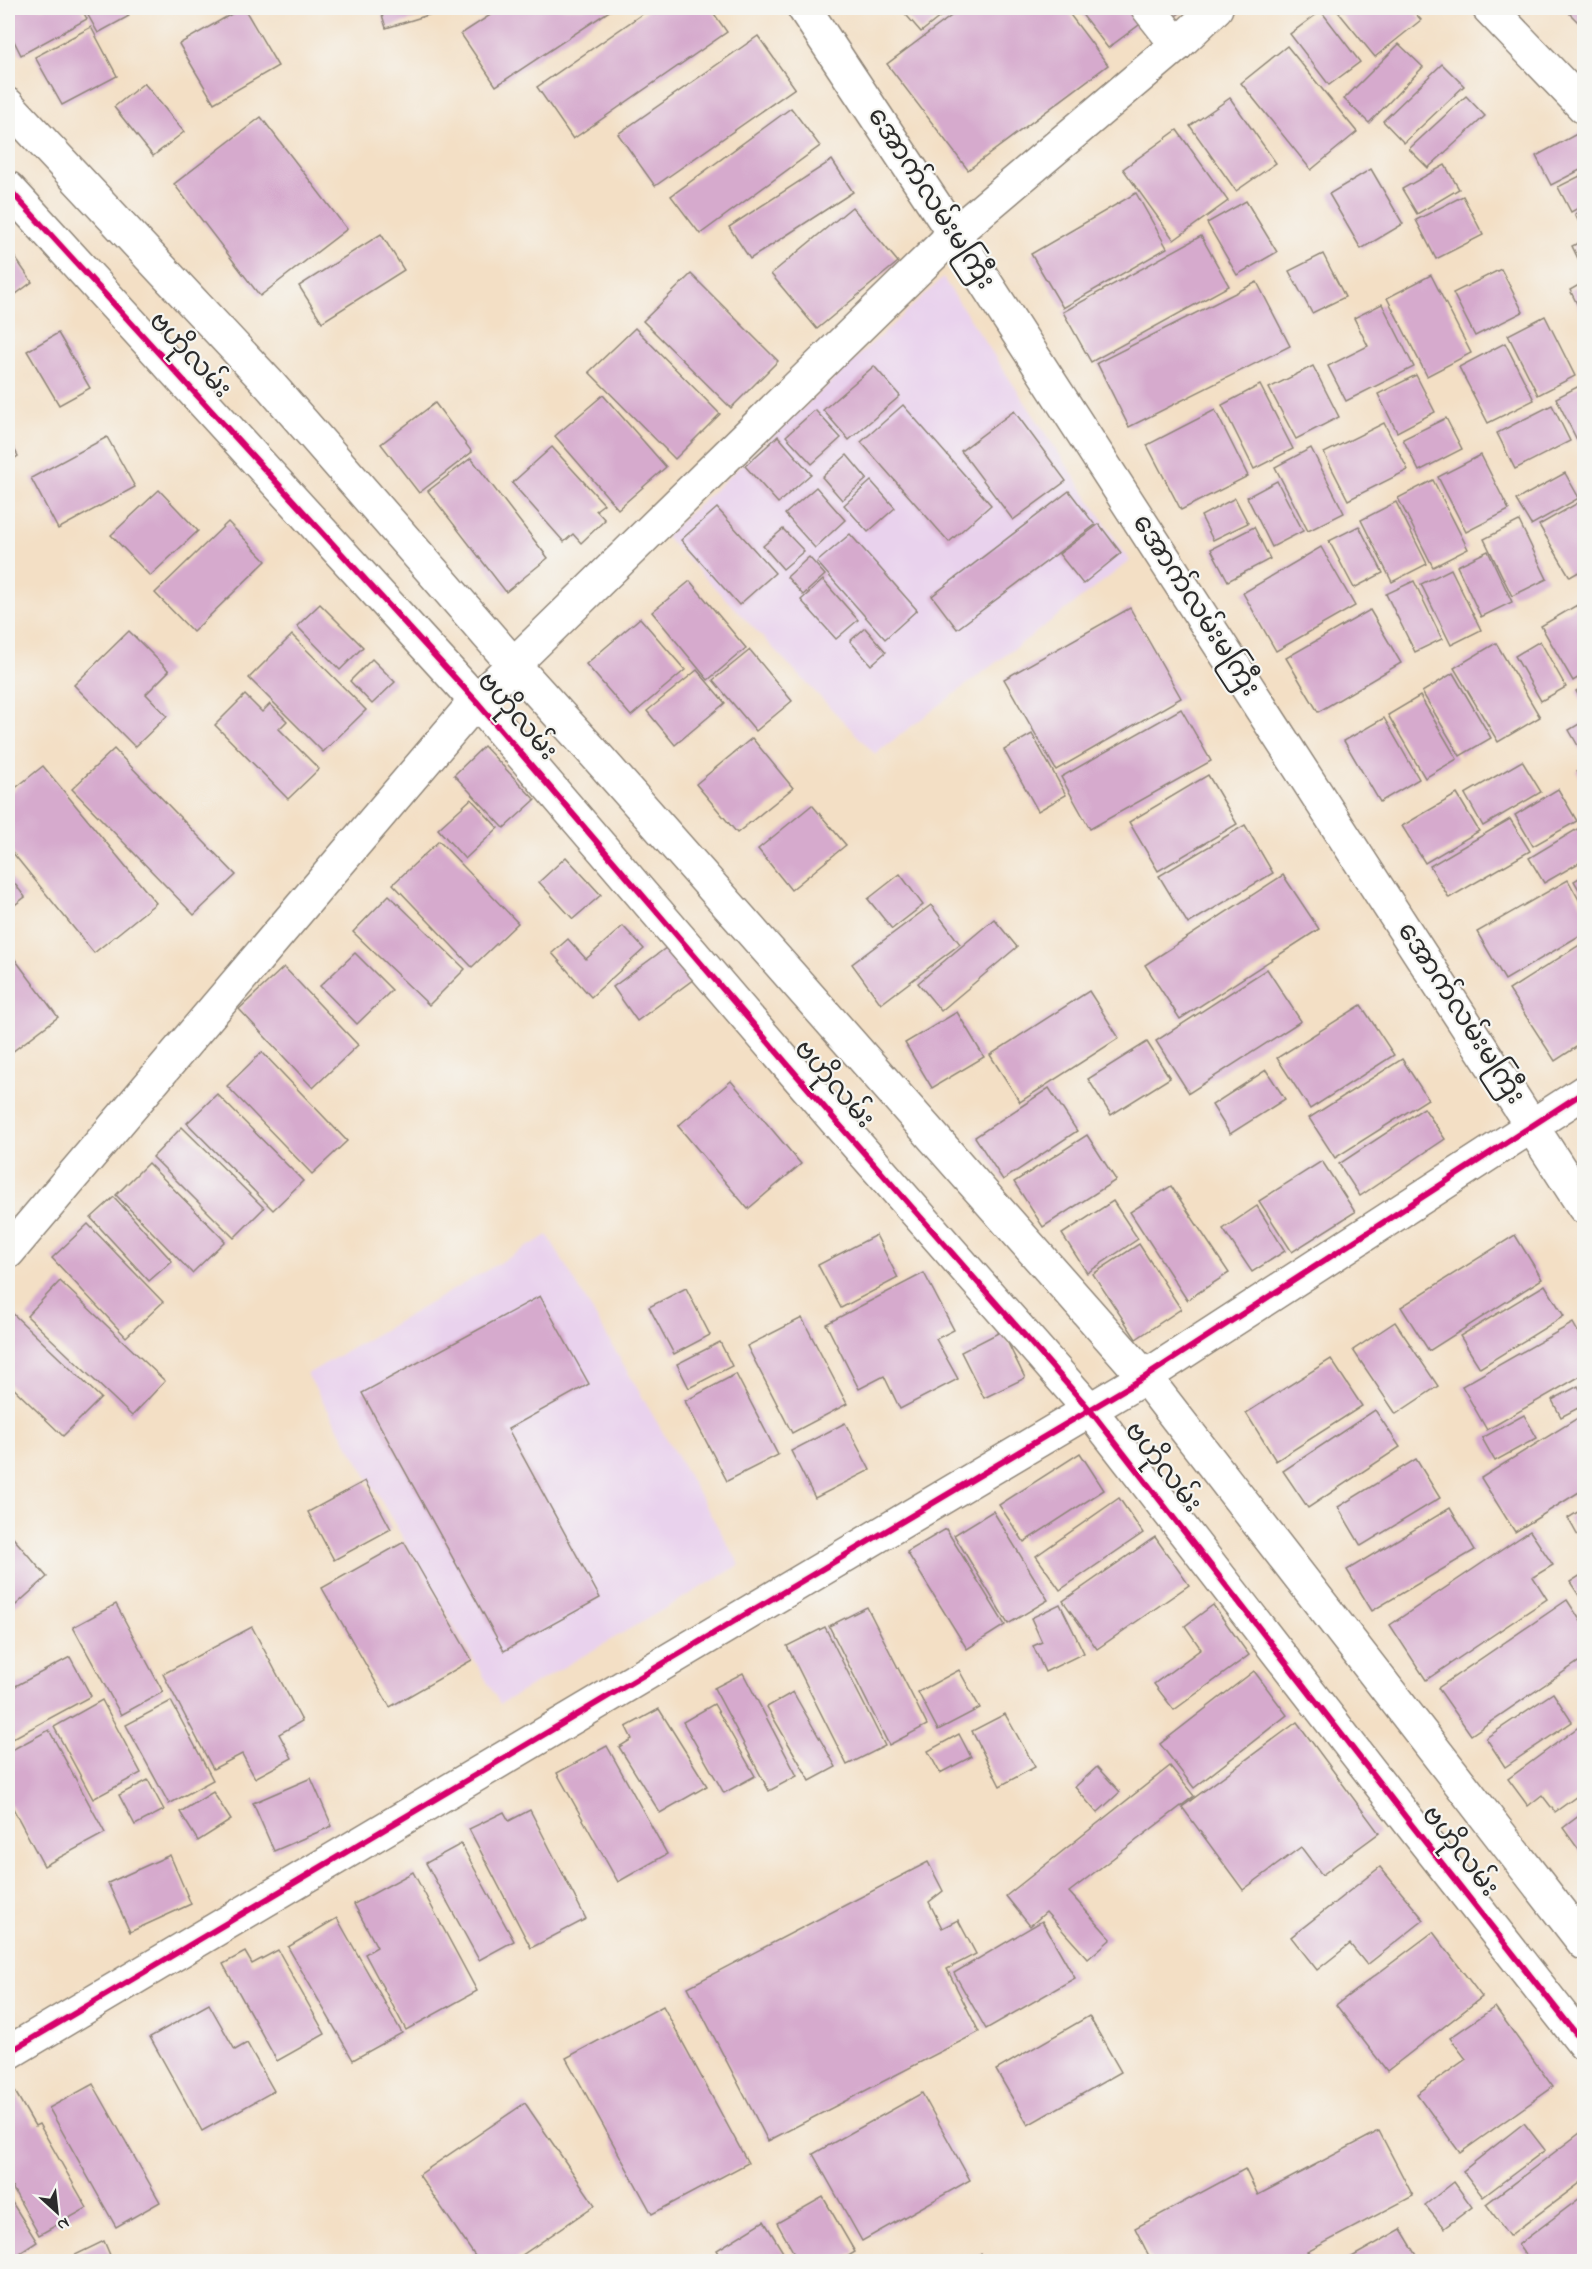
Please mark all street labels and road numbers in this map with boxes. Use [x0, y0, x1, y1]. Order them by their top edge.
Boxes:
street label: အောက်လမ်းမကြီး [856, 99, 1005, 298]
street label: ဗဟိုလမ်း [138, 302, 241, 408]
street label: အောက်လမ်းမကြီး [1121, 506, 1270, 705]
street label: ဗဟိုလမ်း [466, 663, 567, 770]
street label: အောက်လမ်းမကြီး [1386, 914, 1535, 1113]
street label: ဗဟိုလမ်း [783, 1031, 884, 1138]
street label: ဗဟိုလမ်း [1114, 1413, 1212, 1522]
street label: ဗဟိုလမ်း [1411, 1797, 1509, 1906]

